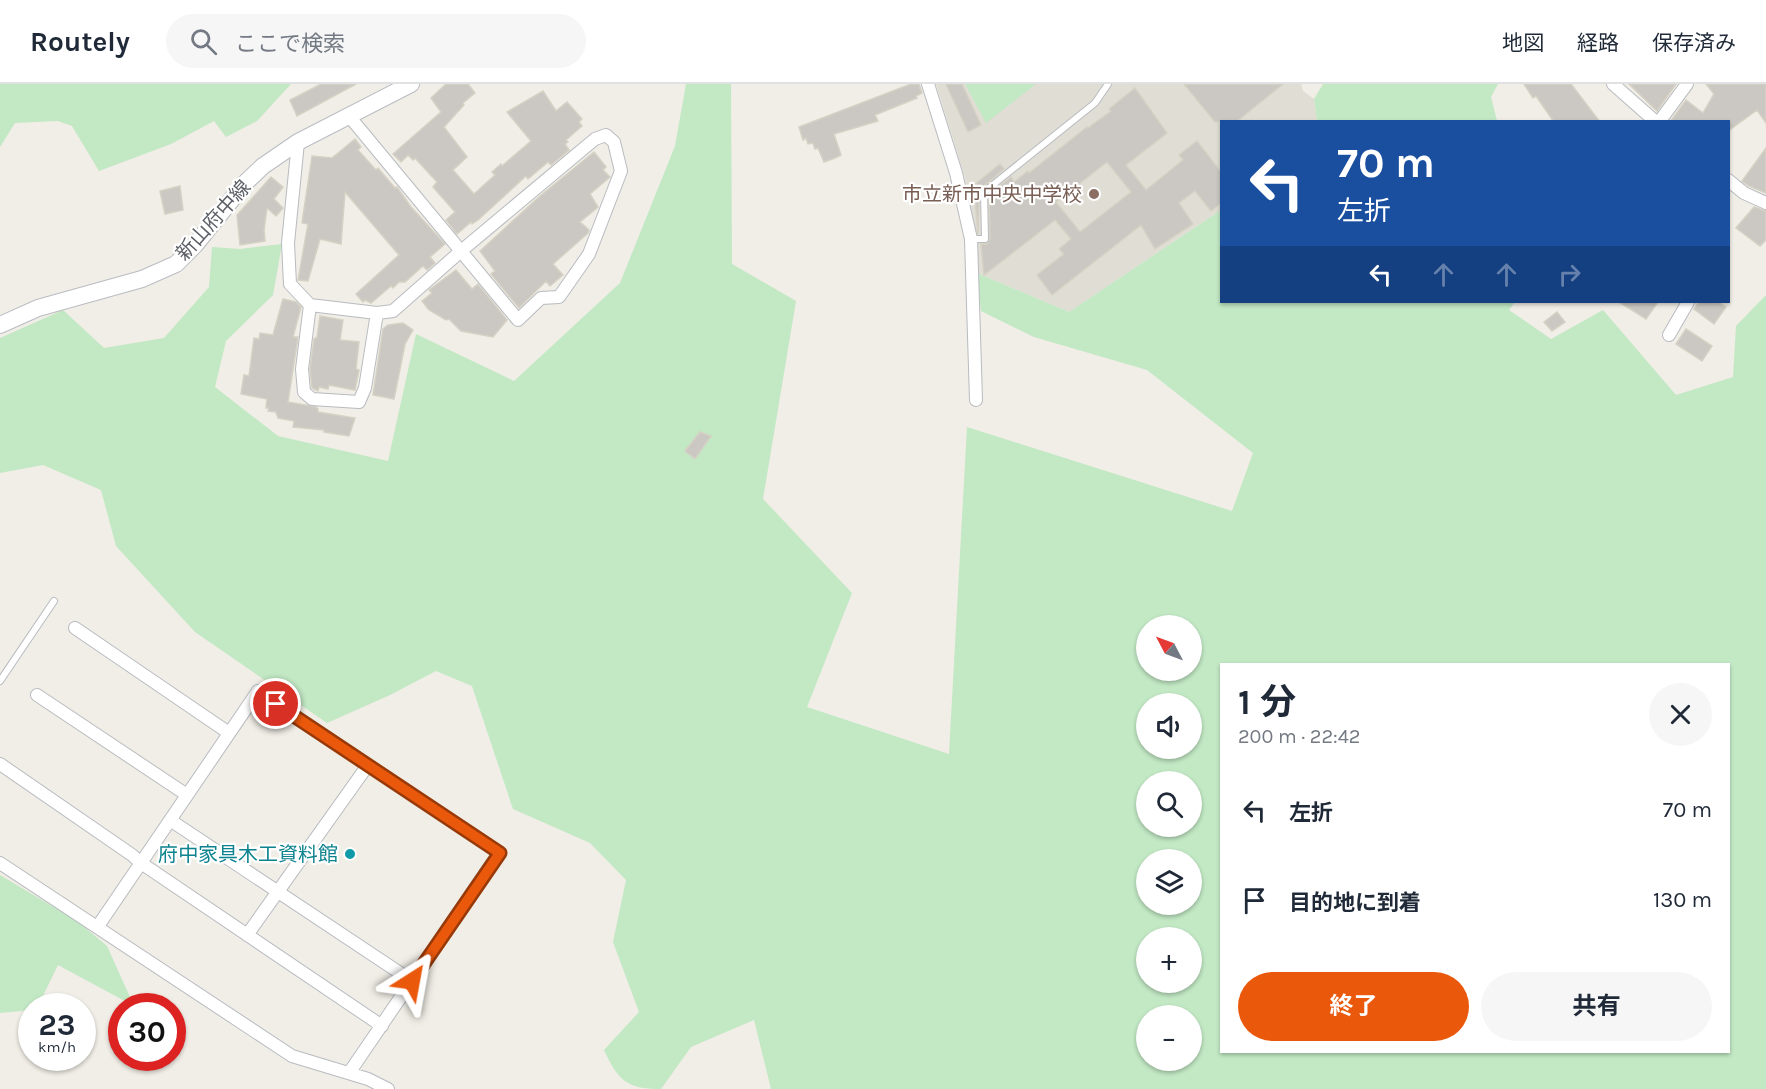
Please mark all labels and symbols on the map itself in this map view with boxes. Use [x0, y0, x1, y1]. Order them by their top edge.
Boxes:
street label: 新山府中線 [171, 175, 255, 265]
place label: 市立新市中央中学校 [902, 183, 1082, 206]
marker: 市立新市中央中学校 [1087, 187, 1101, 201]
north arrow [1136, 615, 1202, 681]
pin [250, 678, 301, 729]
place label: 府中家具木工資料館 [158, 843, 338, 866]
marker: 府中家具木工資料館 [343, 847, 357, 861]
position arrow [380, 949, 444, 1013]
speed limit sign: 30 [108, 993, 186, 1071]

